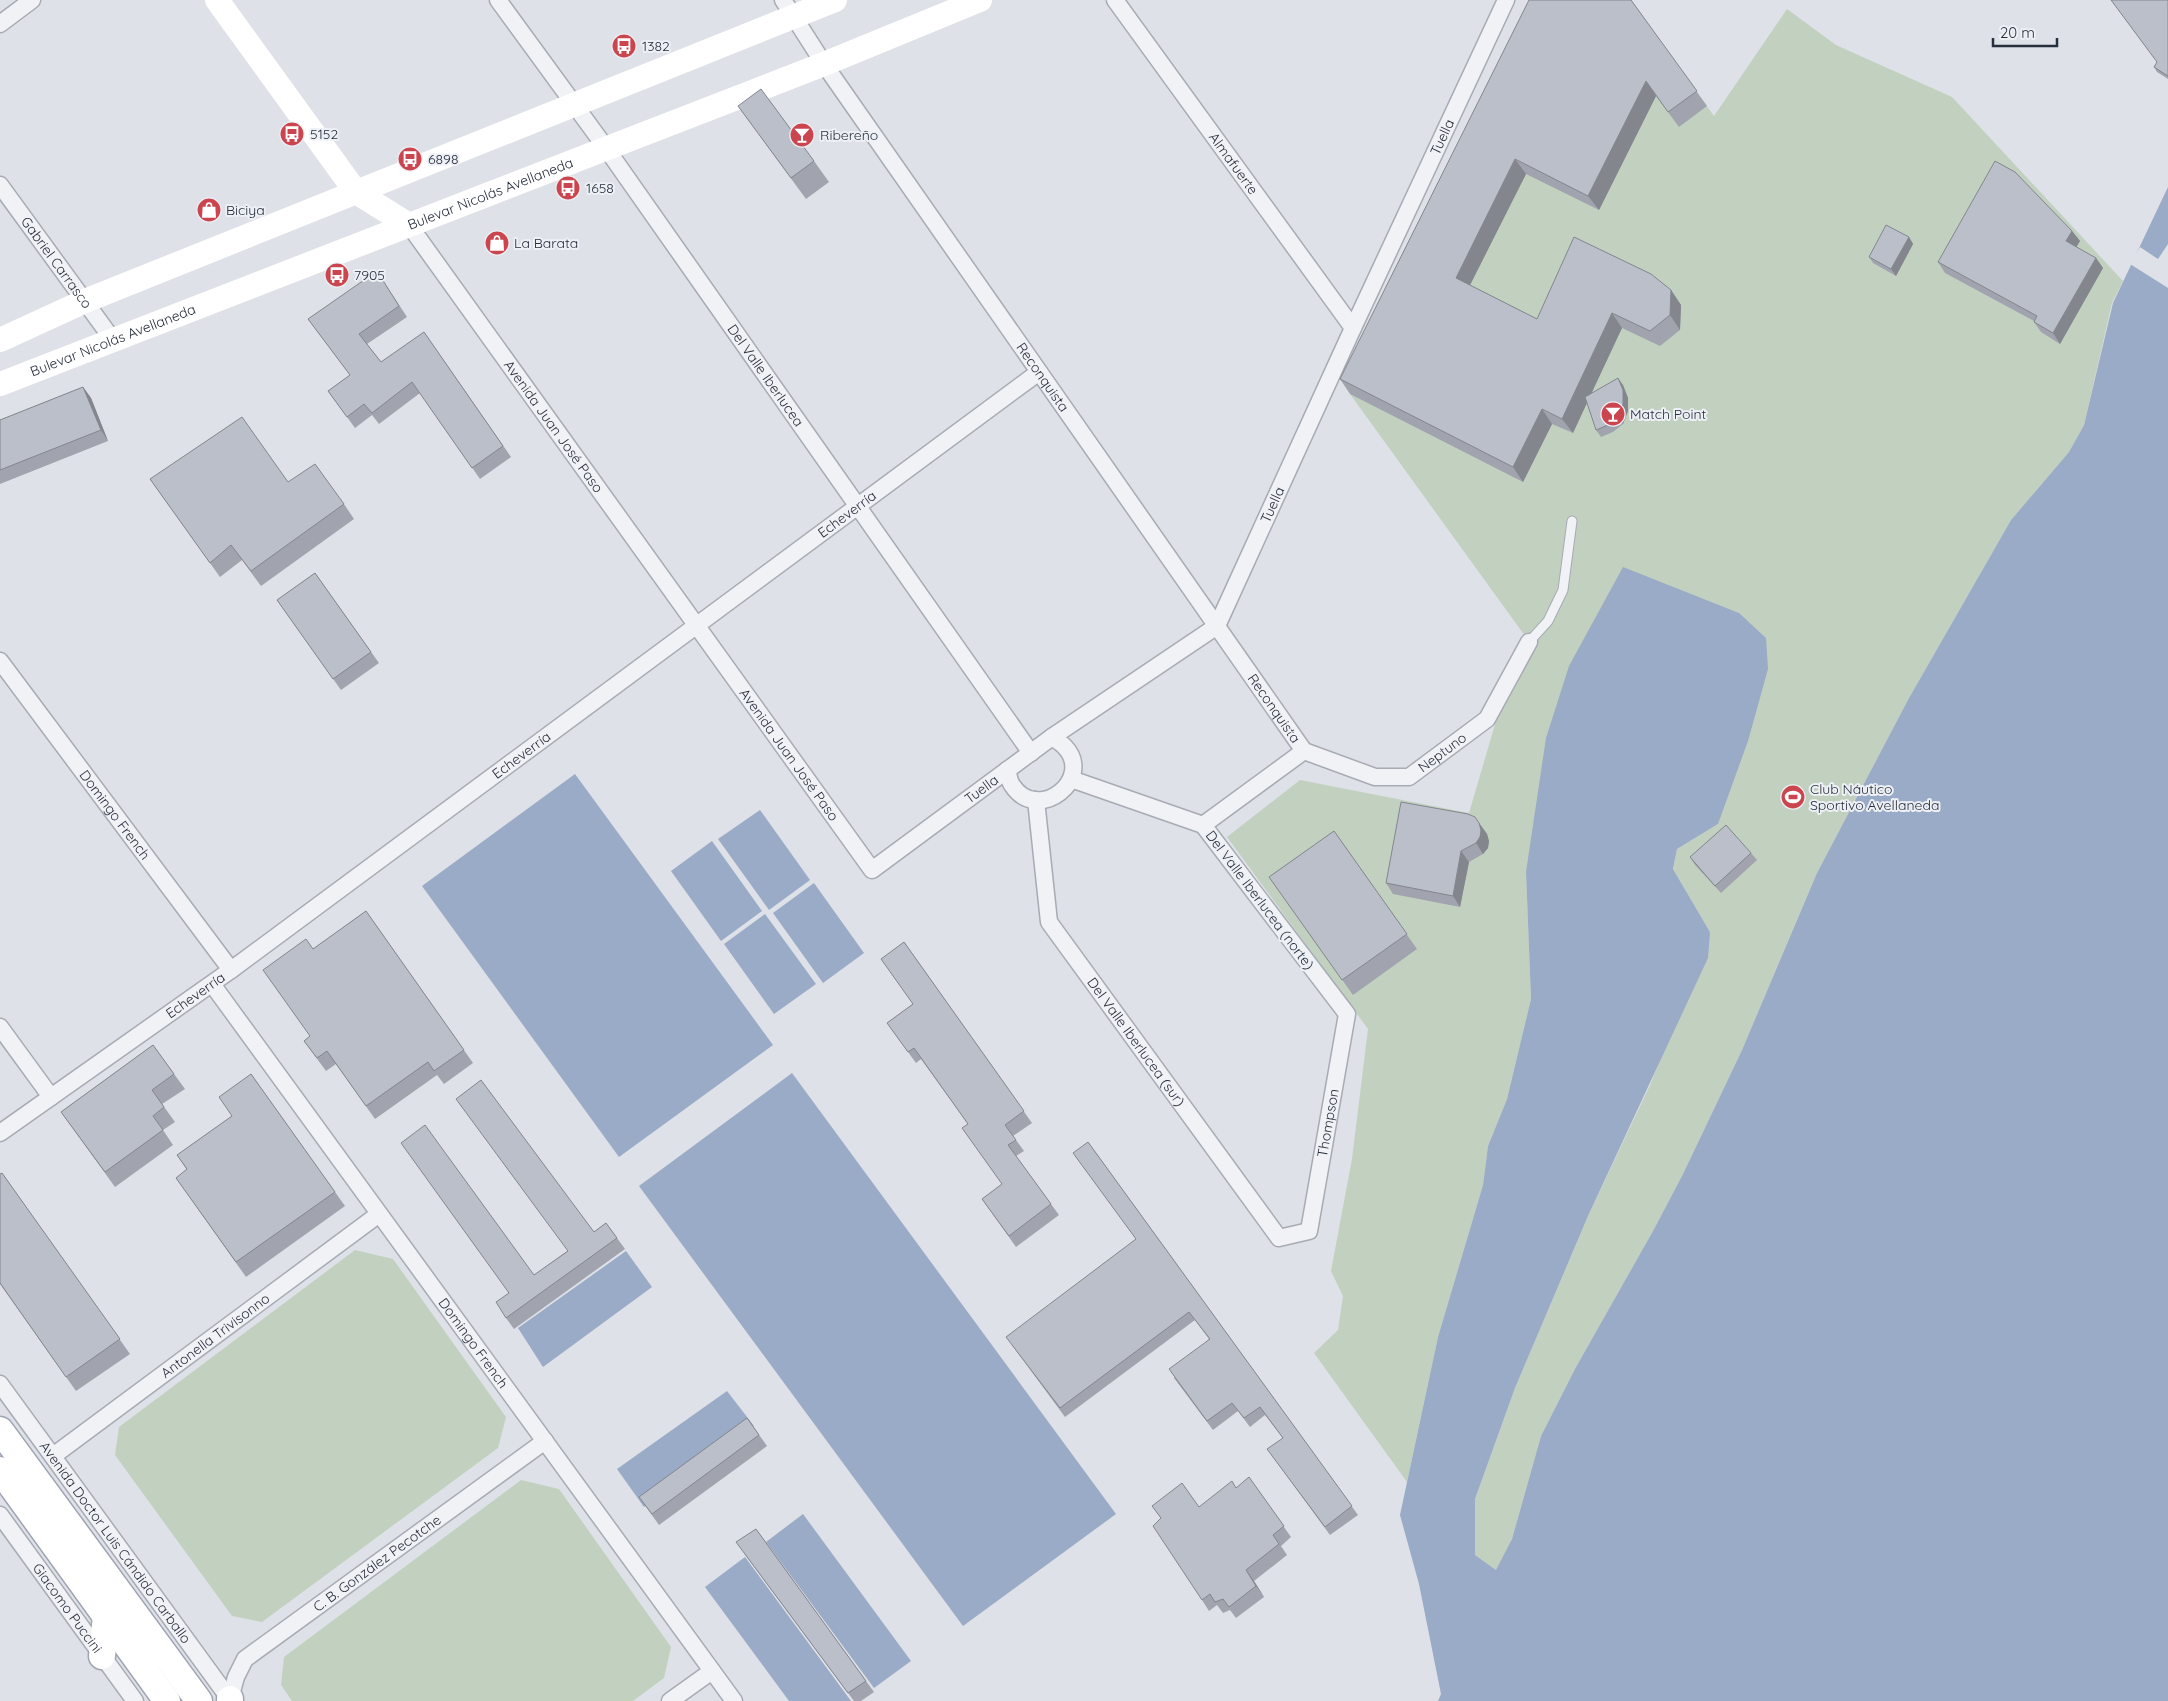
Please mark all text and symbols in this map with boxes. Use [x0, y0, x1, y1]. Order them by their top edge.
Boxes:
scale bar [1993, 15, 2057, 47]
text: 20 m [2000, 23, 2035, 42]
bus stop icon: 1382 [611, 33, 637, 59]
place label: 1382 [642, 37, 670, 55]
street label: Tuella [1426, 116, 1458, 158]
bus stop icon: 5152 [279, 121, 305, 147]
bar icon: Ribereño [789, 122, 815, 148]
place label: 5152 [310, 125, 338, 143]
place label: Ribereño [820, 126, 878, 144]
street label: Almafuerte [1205, 129, 1262, 198]
bus stop icon: 6898 [397, 146, 423, 172]
place label: 6898 [428, 150, 458, 168]
street label: Bulevar Nicolás Avellaneda [405, 153, 576, 234]
bus stop icon: 1658 [555, 175, 581, 201]
place label: 1658 [586, 179, 614, 197]
shop icon: Biciya [196, 197, 222, 223]
place label: Biciya [226, 201, 265, 219]
street label: Gabriel Carrasco [17, 213, 96, 312]
shop icon: La Barata [484, 230, 510, 256]
place label: La Barata [514, 234, 578, 252]
bus stop icon: 7905 [324, 262, 350, 288]
place label: 7905 [354, 266, 385, 284]
street label: Bulevar Nicolás Avellaneda [27, 300, 198, 380]
street label: Del Valle Iberlucea [724, 321, 808, 430]
street label: Reconquista [1012, 339, 1073, 415]
street label: Avenida Juan José Paso [500, 357, 607, 496]
bar icon: Match Point [1600, 401, 1626, 427]
place label: Match Point [1630, 405, 1707, 423]
street label: Tuella [1256, 484, 1288, 526]
street label: Echeverría [814, 487, 880, 542]
street label: Reconquista [1244, 670, 1305, 746]
street label: Avenida Juan José Paso [736, 685, 843, 824]
street label: Echeverría [489, 727, 554, 783]
street label: Neptuno [1414, 728, 1470, 776]
street label: Domingo French [76, 766, 154, 863]
street label: Tuella [961, 771, 1002, 808]
place label: Club Náutico Sportivo Avellaneda [1810, 780, 1939, 814]
sports icon: Club Náutico Sportivo Avellaneda [1780, 784, 1806, 810]
street label: Del Valle Iberlucea (norte) [1202, 827, 1318, 973]
street label: Echeverría [162, 968, 228, 1022]
street label: Del Valle Iberlucea (sur) [1083, 974, 1189, 1110]
street label: Thompson [1313, 1087, 1343, 1159]
street label: Antonella Trivisonno [157, 1289, 273, 1382]
street label: Domingo French [434, 1294, 512, 1392]
street label: Avenida Doctor Luis Cándido Carballo [36, 1438, 195, 1647]
street label: C. B. González Pecotche [309, 1511, 444, 1616]
street label: Giacomo Puccini [29, 1560, 106, 1657]

